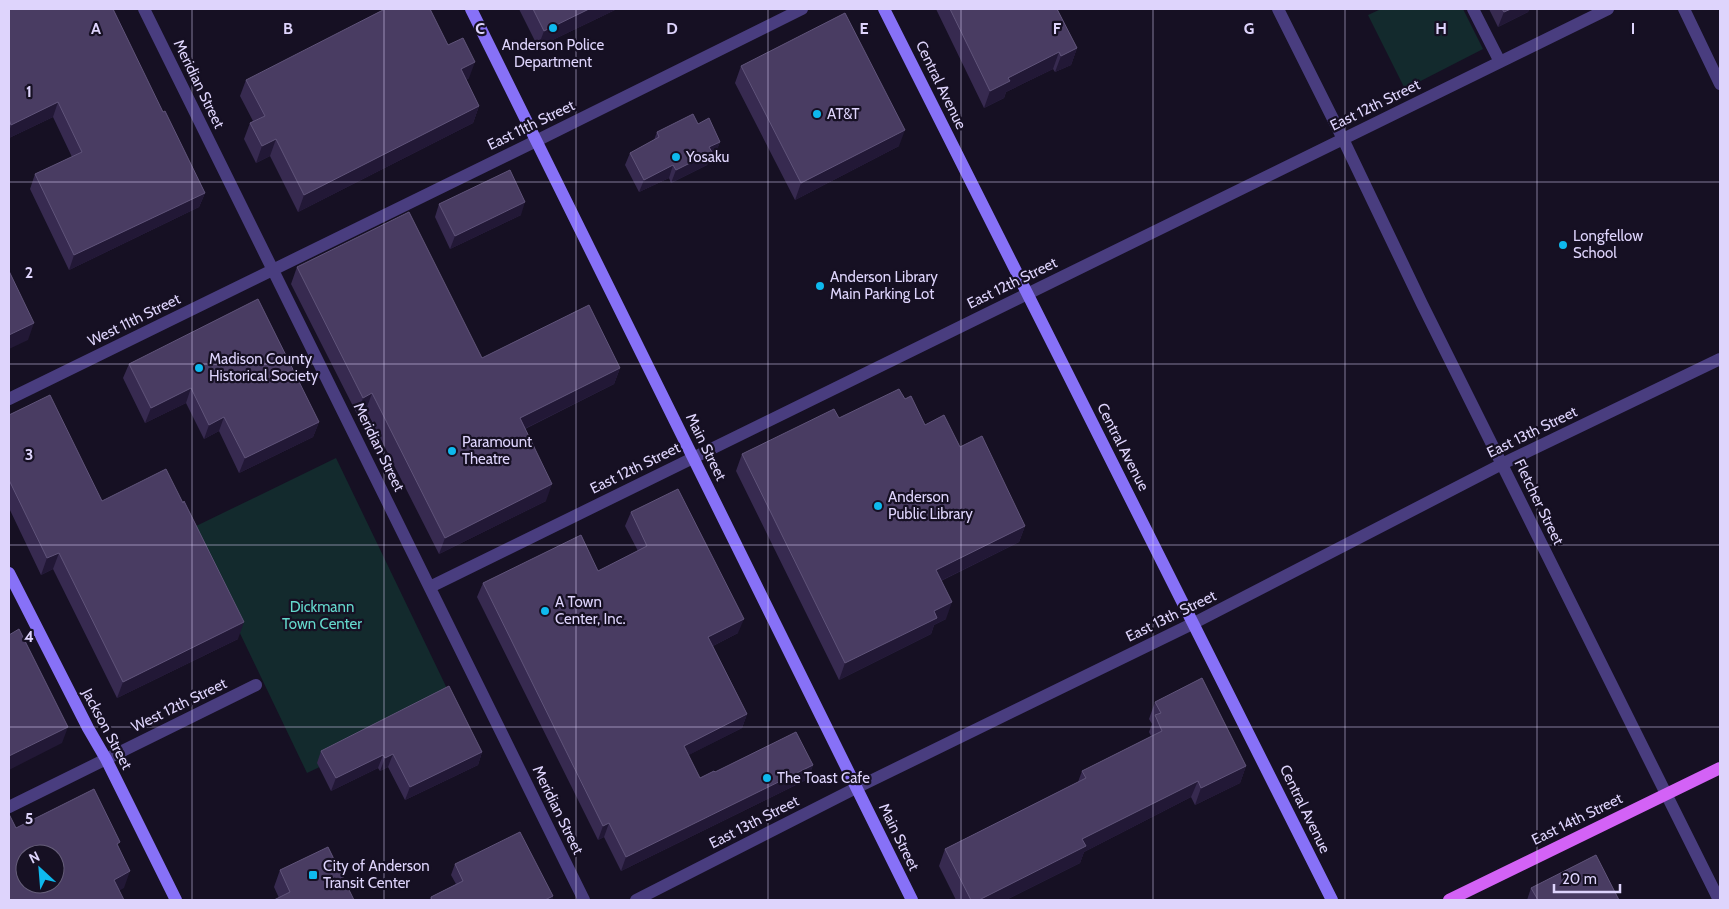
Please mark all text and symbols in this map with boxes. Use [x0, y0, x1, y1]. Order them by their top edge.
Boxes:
text: A [91, 19, 101, 38]
text: B [283, 19, 293, 38]
text: C [475, 19, 485, 38]
text: D [666, 19, 678, 38]
text: E [859, 19, 869, 38]
text: F [1053, 19, 1062, 38]
text: G [1244, 19, 1254, 38]
text: H [1435, 19, 1447, 38]
text: I [1631, 19, 1635, 38]
marker: Anderson Police Department [547, 22, 559, 34]
place label: Anderson Police Department [502, 36, 604, 71]
street label: Meridian Street [170, 37, 228, 131]
street label: Central Avenue [912, 38, 970, 133]
street label: East 12th Street [1327, 75, 1423, 135]
text: 1 [26, 82, 32, 101]
street label: East 11th Street [484, 96, 578, 154]
place label: AT&T [827, 105, 860, 123]
marker: AT&T [811, 108, 823, 120]
place label: Yosaku [685, 148, 729, 166]
marker: Yosaku [670, 151, 682, 163]
place label: Longfellow School [1573, 227, 1643, 262]
marker: Longfellow School [1557, 239, 1569, 251]
street label: East 12th Street [964, 253, 1060, 313]
text: 2 [25, 263, 33, 282]
place label: Anderson Library Main Parking Lot [830, 268, 938, 303]
marker: Anderson Library Main Parking Lot [814, 280, 826, 292]
street label: West 11th Street [85, 290, 183, 350]
place label: Madison County Historical Society [209, 350, 319, 385]
marker: Madison County Historical Society [193, 362, 205, 374]
street label: Meridian Street [350, 400, 408, 494]
street label: Central Avenue [1093, 400, 1153, 494]
street label: East 13th Street [1484, 402, 1580, 462]
street label: Main Street [682, 410, 730, 484]
place label: Paramount Theatre [462, 433, 532, 468]
street label: East 12th Street [587, 438, 683, 498]
text: 3 [25, 445, 33, 464]
marker: Paramount Theatre [446, 445, 458, 457]
street label: Fletcher Street [1510, 456, 1568, 548]
place label: Anderson Public Library [888, 488, 973, 523]
marker: Anderson Public Library [872, 500, 884, 512]
street label: East 13th Street [1123, 586, 1219, 646]
place label: A Town Center, Inc. [555, 593, 626, 628]
park label: Dickmann Town Center [282, 598, 362, 633]
marker: A Town Center, Inc. [539, 605, 551, 617]
text: 4 [24, 627, 34, 646]
street label: West 12th Street [128, 674, 230, 736]
street label: Jackson Street [78, 685, 136, 773]
street label: Central Avenue [1276, 762, 1334, 857]
street label: Meridian Street [529, 763, 587, 857]
place label: The Toast Cafe [777, 769, 870, 787]
marker: The Toast Cafe [761, 772, 773, 784]
street label: East 14th Street [1529, 789, 1625, 849]
street label: East 13th Street [706, 792, 802, 852]
street label: Main Street [875, 800, 923, 874]
text: 5 [25, 809, 33, 828]
north arrow [15, 844, 65, 894]
text: N [26, 847, 43, 868]
place label: City of Anderson Transit Center [323, 857, 430, 892]
scale bar [1554, 862, 1620, 894]
marker: City of Anderson Transit Center [307, 869, 319, 881]
text: 20 m [1562, 870, 1597, 888]

